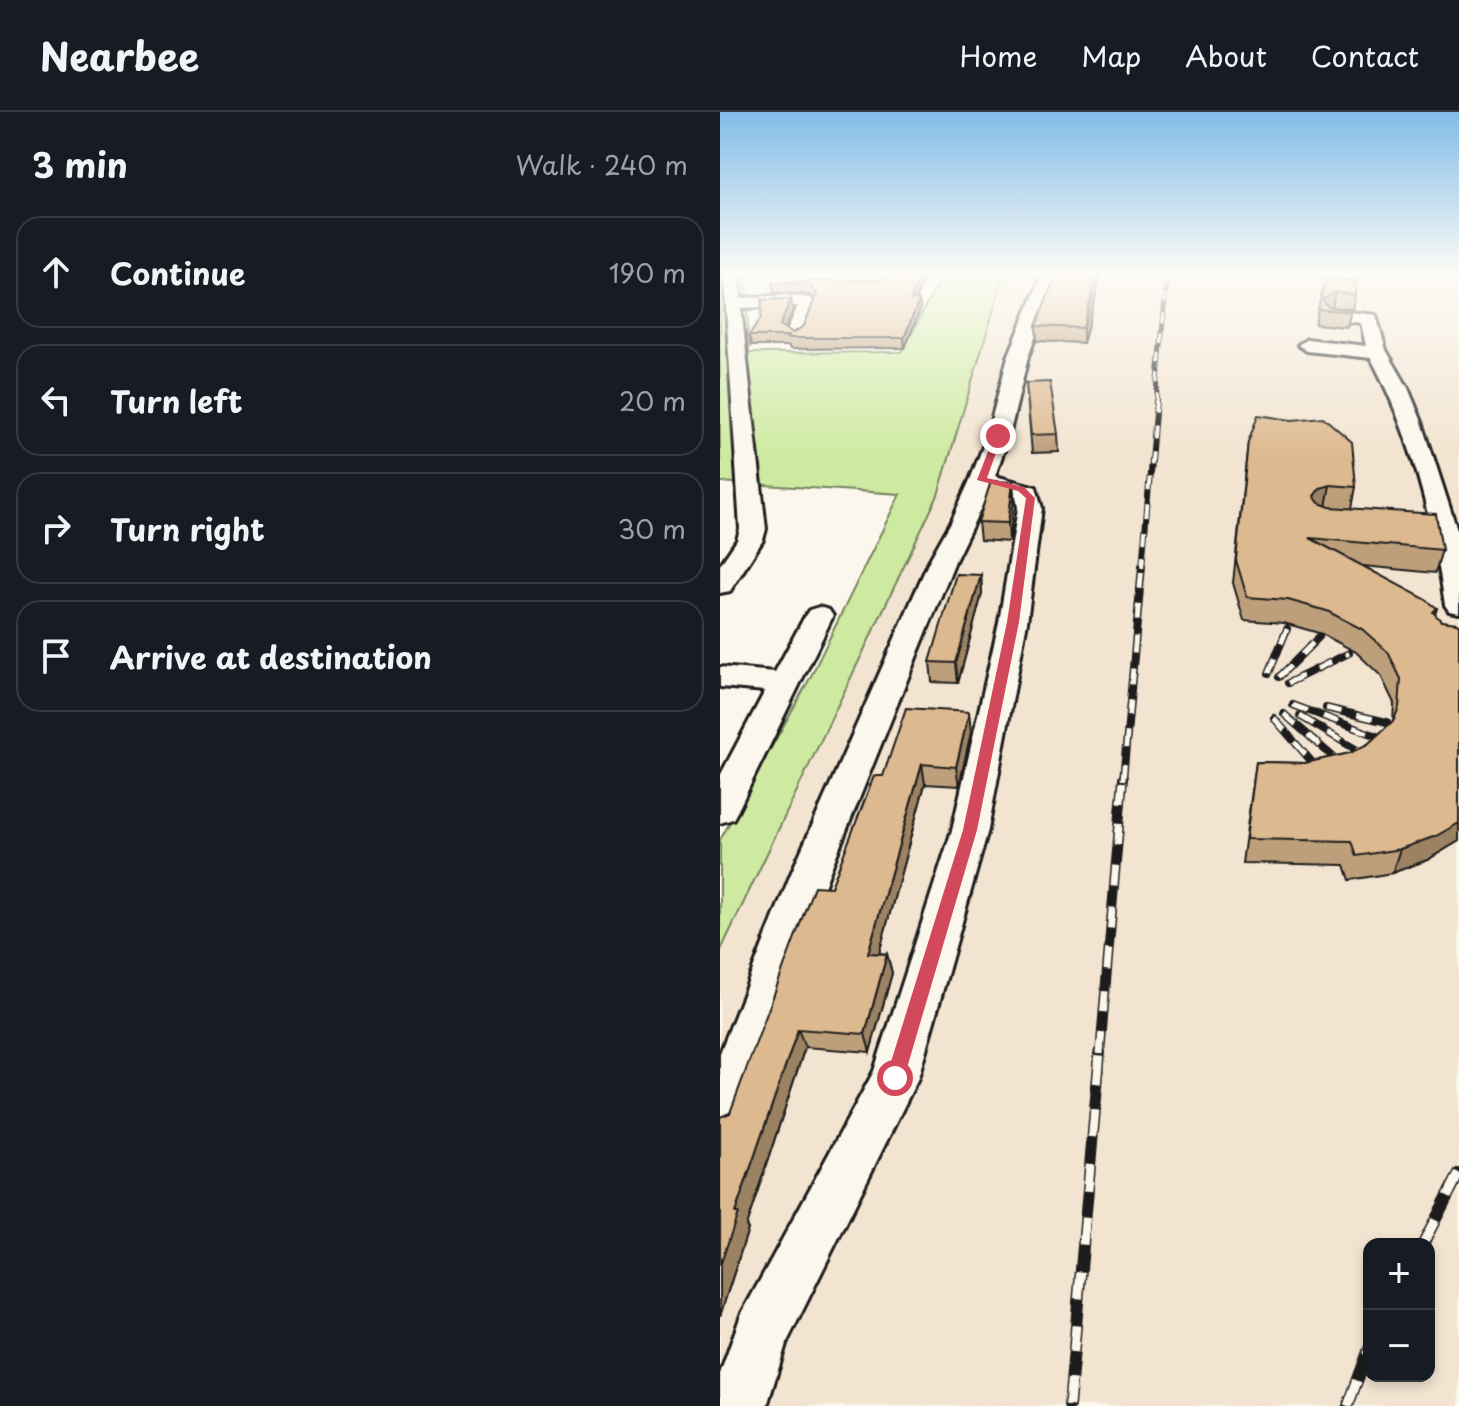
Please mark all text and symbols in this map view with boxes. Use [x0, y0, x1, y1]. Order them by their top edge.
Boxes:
text: Nearbee [40, 27, 199, 84]
text: Home [959, 34, 1037, 77]
text: Map [1081, 34, 1141, 77]
text: About [1185, 34, 1267, 77]
text: Contact [1311, 34, 1419, 77]
text: 3 min [32, 138, 128, 190]
text: Walk · 240 m [516, 145, 688, 184]
icon: ahead [34, 250, 78, 294]
text: Continue [110, 250, 245, 295]
text: 190 m [609, 253, 686, 292]
icon: left [34, 378, 78, 422]
text: Turn left [110, 378, 242, 423]
text: 20 m [619, 381, 686, 420]
route end [980, 418, 1016, 454]
icon: right [34, 506, 78, 550]
text: Turn right [110, 506, 265, 551]
text: 30 m [618, 509, 686, 548]
icon: arrive [34, 634, 78, 678]
text: Arrive at destination [110, 634, 432, 679]
route start [877, 1060, 913, 1096]
map controls [1363, 1238, 1435, 1382]
button: + [1363, 1238, 1435, 1310]
button: − [1363, 1310, 1435, 1382]

